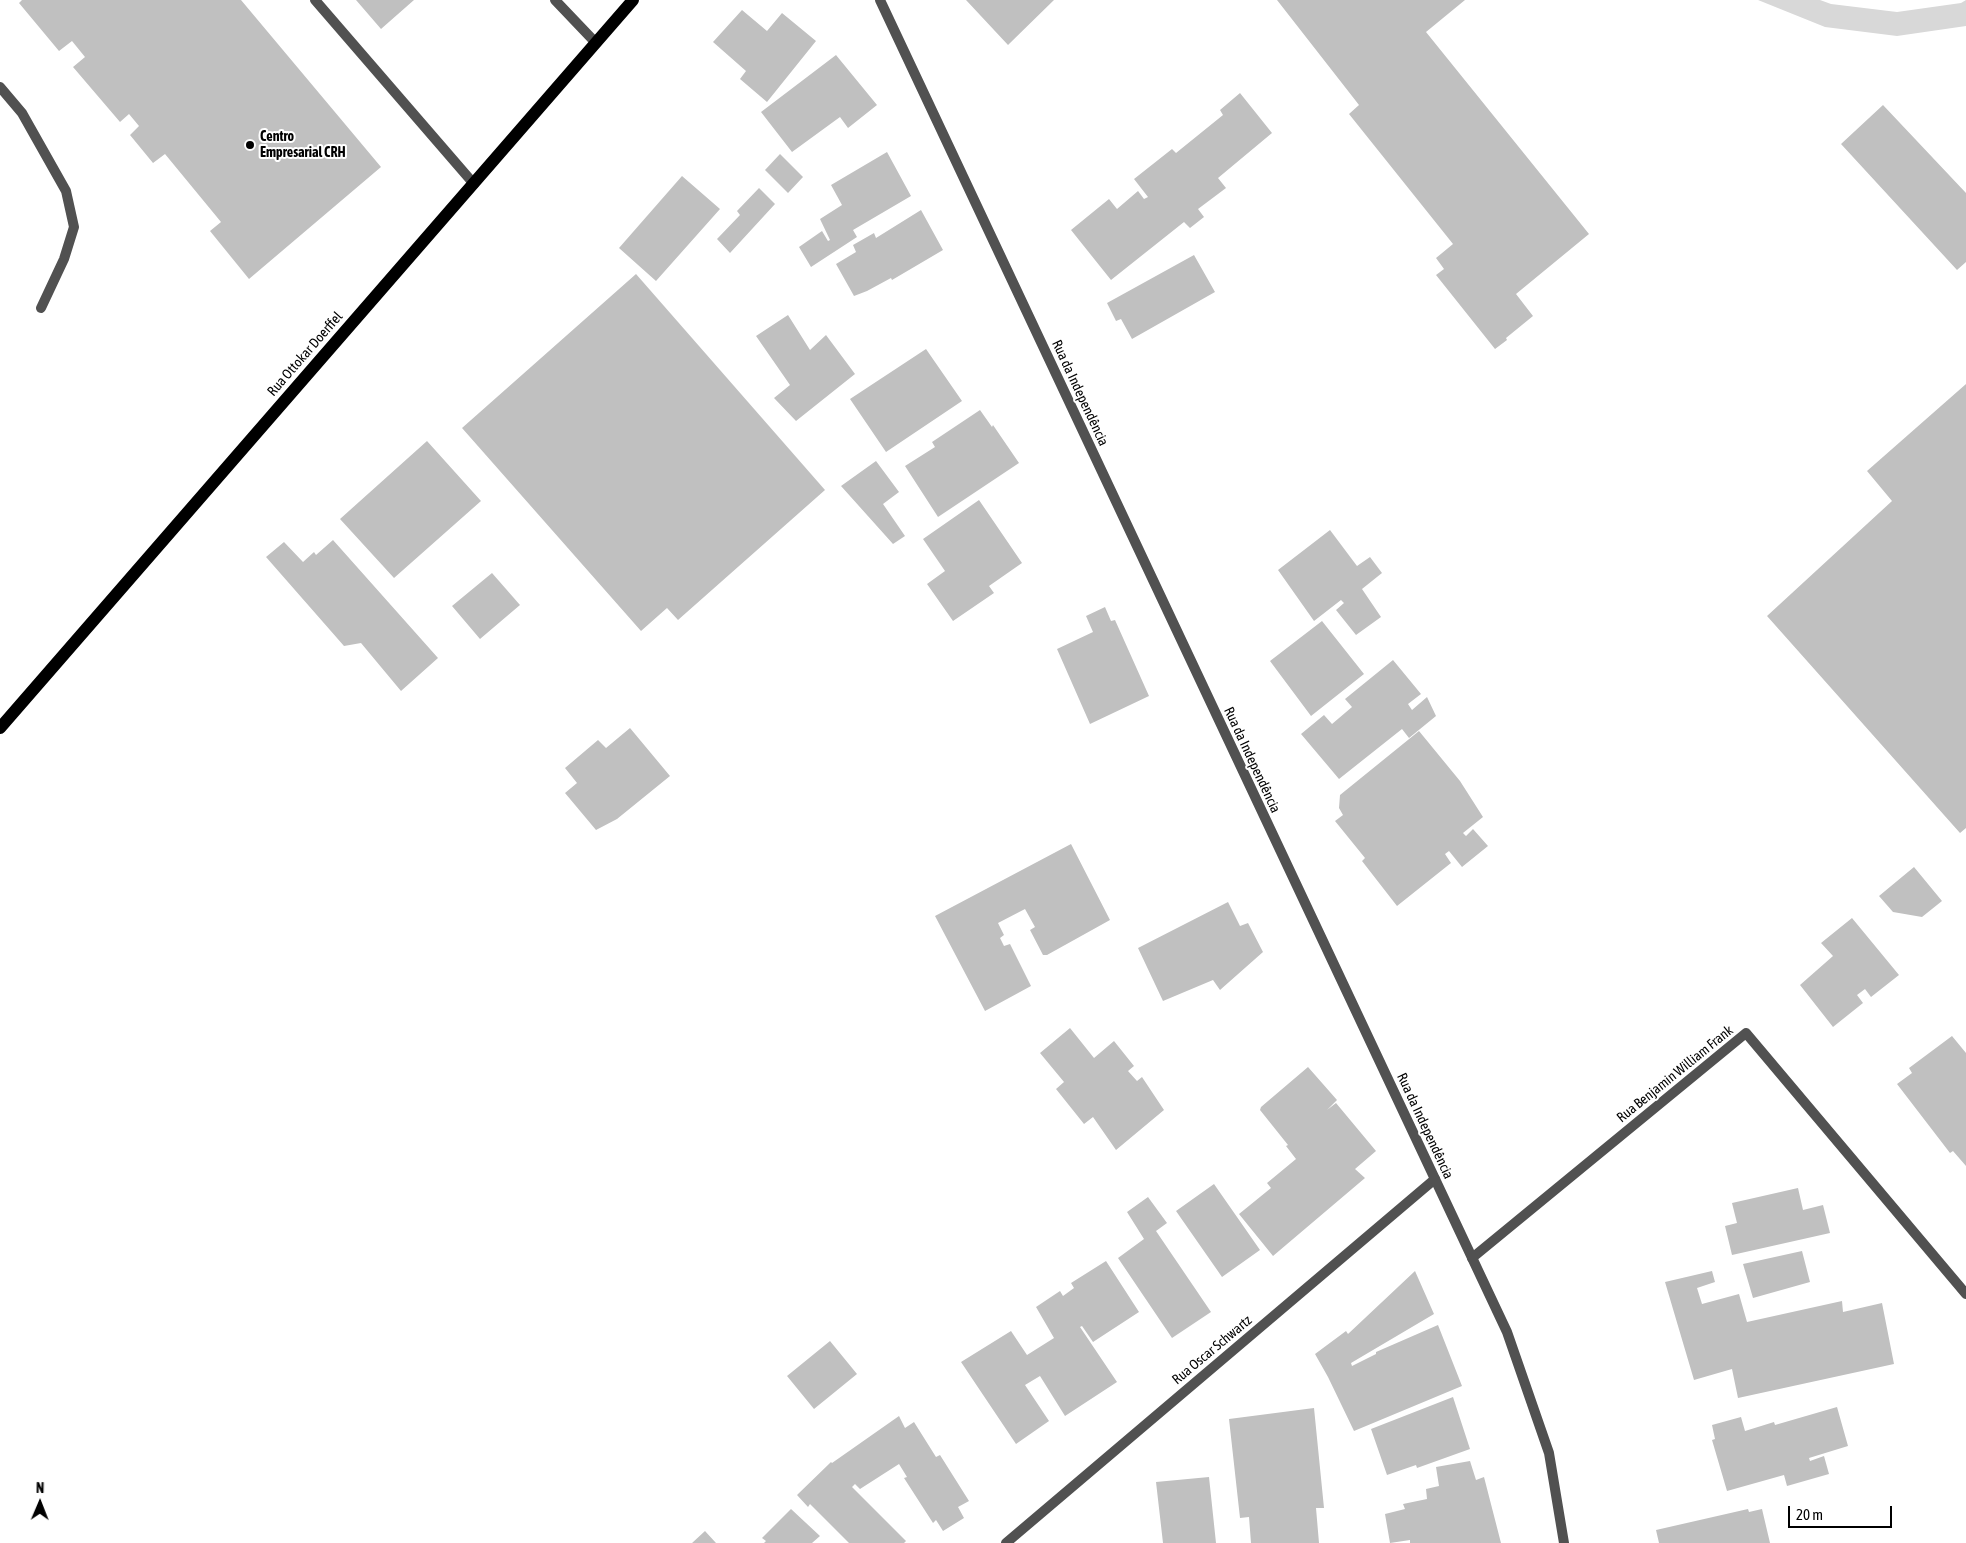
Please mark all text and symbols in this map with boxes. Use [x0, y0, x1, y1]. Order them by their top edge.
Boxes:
place label: Centro Empresarial CRH [260, 129, 346, 162]
marker: Centro Empresarial CRH [244, 139, 256, 151]
street label: Rua Ottokar Doerffel [264, 308, 346, 400]
street label: Rua da Independência [1048, 337, 1112, 449]
street label: Rua da Independência [1220, 704, 1284, 816]
street label: Rua Benjamin William Frank [1613, 1022, 1737, 1126]
street label: Rua da Independência [1393, 1070, 1457, 1182]
street label: Rua Oscar Schwartz [1169, 1312, 1255, 1388]
north arrow [15, 1478, 65, 1528]
text: N [36, 1480, 45, 1496]
scale bar [1791, 1496, 1895, 1528]
text: 20 m [1796, 1506, 1823, 1523]

